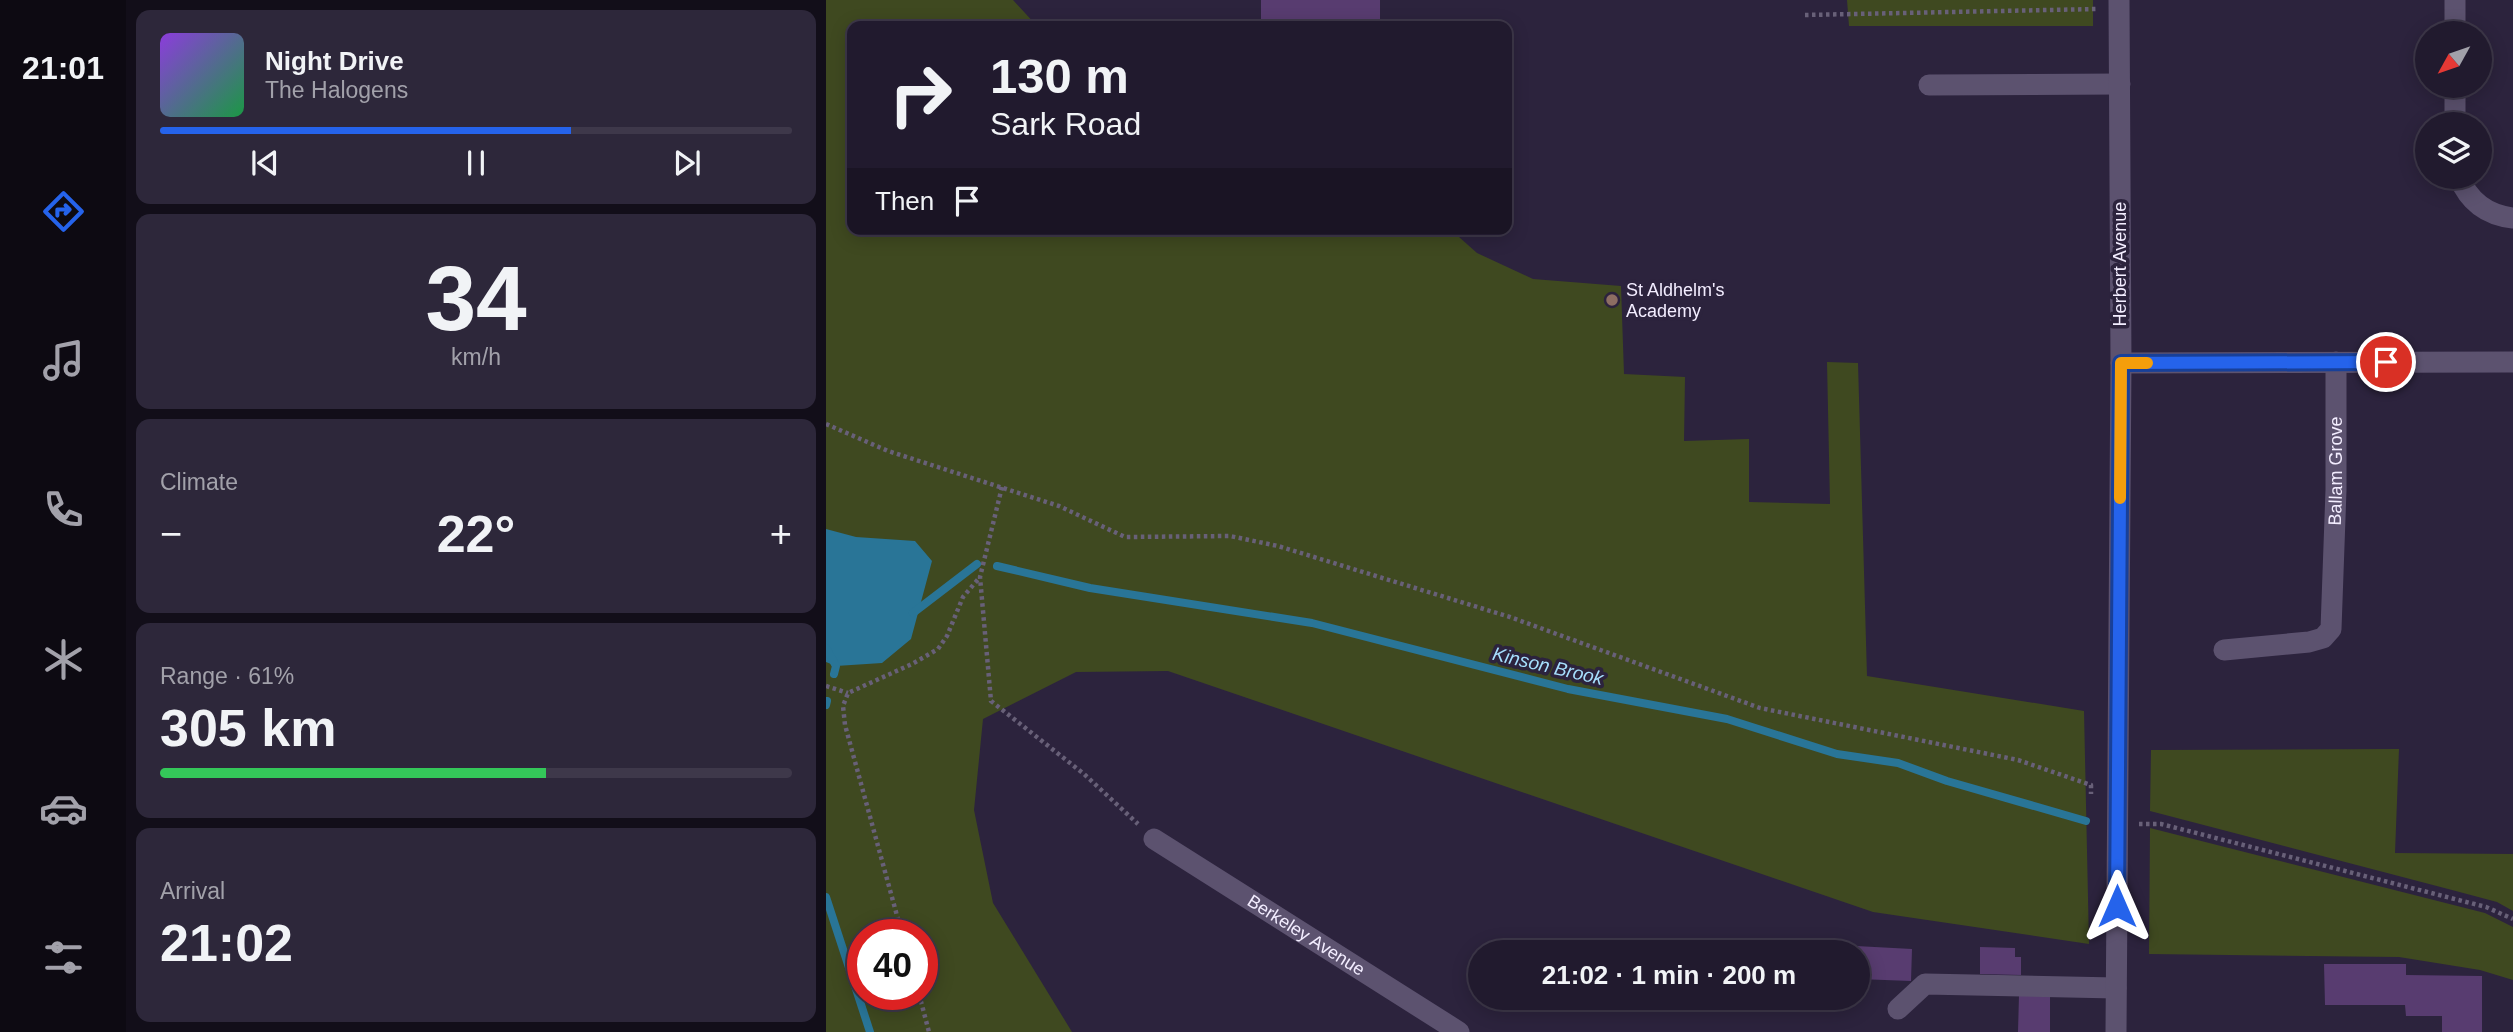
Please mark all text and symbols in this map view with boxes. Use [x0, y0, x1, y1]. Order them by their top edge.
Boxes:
north arrow [2415, 21, 2492, 98]
map controls [2415, 21, 2492, 189]
text: Night Drive [265, 46, 404, 76]
icon: right [875, 49, 966, 140]
text: 130 m [990, 49, 1129, 103]
text: 21:01 [22, 50, 104, 86]
text: The Halogens [265, 77, 408, 103]
text: Sark Road [990, 106, 1141, 142]
button: layers [2415, 112, 2492, 189]
icon: previous [246, 144, 284, 182]
icon: pause [457, 144, 495, 182]
icon: next [668, 144, 706, 182]
icon: arrive [948, 182, 986, 220]
text: Then [875, 186, 934, 216]
icon: directions [39, 187, 88, 236]
street label: Herbert Avenue [2110, 202, 2130, 326]
text: 34 [425, 248, 527, 349]
place label: St Aldhelm's Academy [1626, 280, 1724, 321]
marker: St Aldhelm's Academy [1604, 292, 1620, 308]
pin [2356, 332, 2416, 392]
icon: music [39, 336, 88, 385]
icon: arrive [2367, 343, 2405, 381]
text: km/h [451, 344, 501, 370]
street label: Ballam Grove [2325, 417, 2346, 526]
text: Climate [160, 469, 238, 495]
icon: phone [39, 485, 88, 534]
text: 22° [437, 505, 515, 563]
text: − [160, 513, 182, 555]
text: + [770, 513, 792, 555]
icon: climate [39, 635, 88, 684]
water label: Kinson Brook [1491, 643, 1607, 689]
text: Range · 61% [160, 663, 294, 689]
text: 305 km [160, 699, 336, 757]
icon: car [39, 784, 88, 833]
position arrow [2080, 869, 2154, 943]
text: Arrival [160, 878, 225, 904]
street label: Berkeley Avenue [1244, 891, 1368, 980]
text: 21:02 [160, 914, 293, 972]
speed limit sign: 40 [847, 919, 938, 1010]
icon: filters [39, 933, 88, 982]
text: 21:02 · 1 min · 200 m [1542, 960, 1796, 990]

